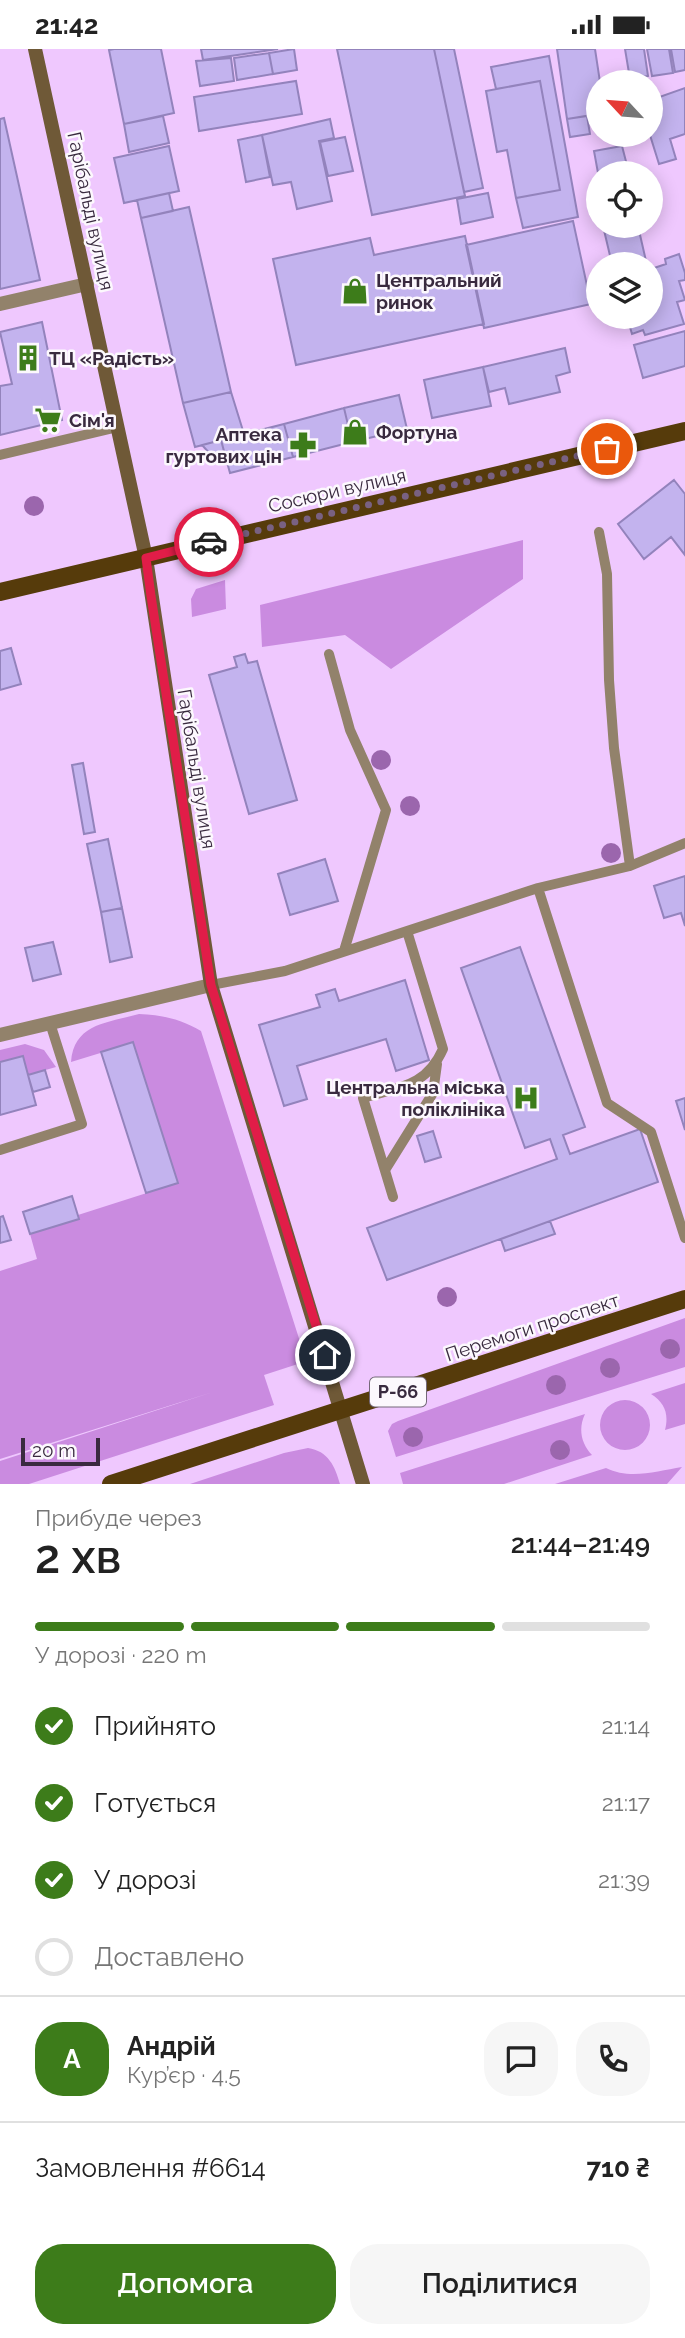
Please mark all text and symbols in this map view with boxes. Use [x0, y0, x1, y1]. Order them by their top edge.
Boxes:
text: 21:42 [35, 10, 98, 40]
north arrow [586, 70, 663, 147]
map controls [586, 70, 663, 329]
street label: Гарібальді вулиця [63, 130, 119, 292]
button: locate [586, 161, 663, 238]
button: layers [586, 252, 663, 329]
place label: Центральний ринок [376, 269, 502, 313]
shop icon: Центральний ринок [340, 276, 370, 306]
building icon: ТЦ «Радість» [13, 343, 43, 373]
place label: ТЦ «Радість» [49, 347, 174, 369]
supermarket icon: Сім'я [33, 405, 63, 435]
place label: Сім'я [69, 409, 115, 431]
shop icon: Фортуна [340, 417, 370, 447]
pin [577, 419, 637, 479]
place label: Фортуна [376, 421, 458, 443]
place label: Аптека гуртових цін [165, 423, 282, 467]
pharmacy icon: Аптека гуртових цін [288, 430, 318, 460]
icon: bag [588, 430, 626, 468]
street label: Сосюри вулиця [266, 463, 408, 517]
courier [174, 507, 244, 577]
icon: car [190, 523, 228, 561]
street label: Гарібальді вулиця [174, 688, 220, 850]
place label: Центральна міська полiклiнiка [326, 1076, 505, 1120]
hospital icon: Центральна міська полiклiнiка [511, 1083, 541, 1113]
street label: Перемоги проспект [442, 1289, 622, 1365]
pin [295, 1325, 355, 1385]
icon: home [306, 1336, 344, 1374]
road number: Р-66 [370, 1377, 426, 1407]
scale bar [21, 1435, 100, 1467]
text: 20 m [32, 1439, 76, 1461]
text: Прибуде через [35, 1504, 202, 1531]
text: 21:44–21:49 [511, 1529, 650, 1559]
text: 2 хв [35, 1530, 121, 1584]
text: У дорозі · 220 m [35, 1641, 207, 1668]
icon: check [35, 1707, 73, 1745]
text: Прийнято [94, 1711, 216, 1741]
text: 21:14 [601, 1712, 650, 1739]
icon: check [35, 1784, 73, 1822]
text: Готується [94, 1788, 216, 1818]
text: 21:17 [602, 1789, 650, 1816]
icon: check [35, 1861, 73, 1899]
text: У дорозі [94, 1865, 196, 1895]
text: 21:39 [598, 1866, 650, 1893]
text: Доставлено [94, 1942, 244, 1972]
button: chat [484, 2022, 558, 2096]
button: phone [576, 2022, 650, 2096]
text: Андрій [127, 2031, 216, 2061]
text: А [63, 2044, 81, 2074]
text: Кур’єр · 4.5 [127, 2061, 241, 2088]
text: Замовлення #6614 [35, 2153, 266, 2183]
text: 710 ₴ [586, 2153, 650, 2183]
button: Допомога [35, 2244, 336, 2324]
button: Поділитися [350, 2244, 650, 2324]

